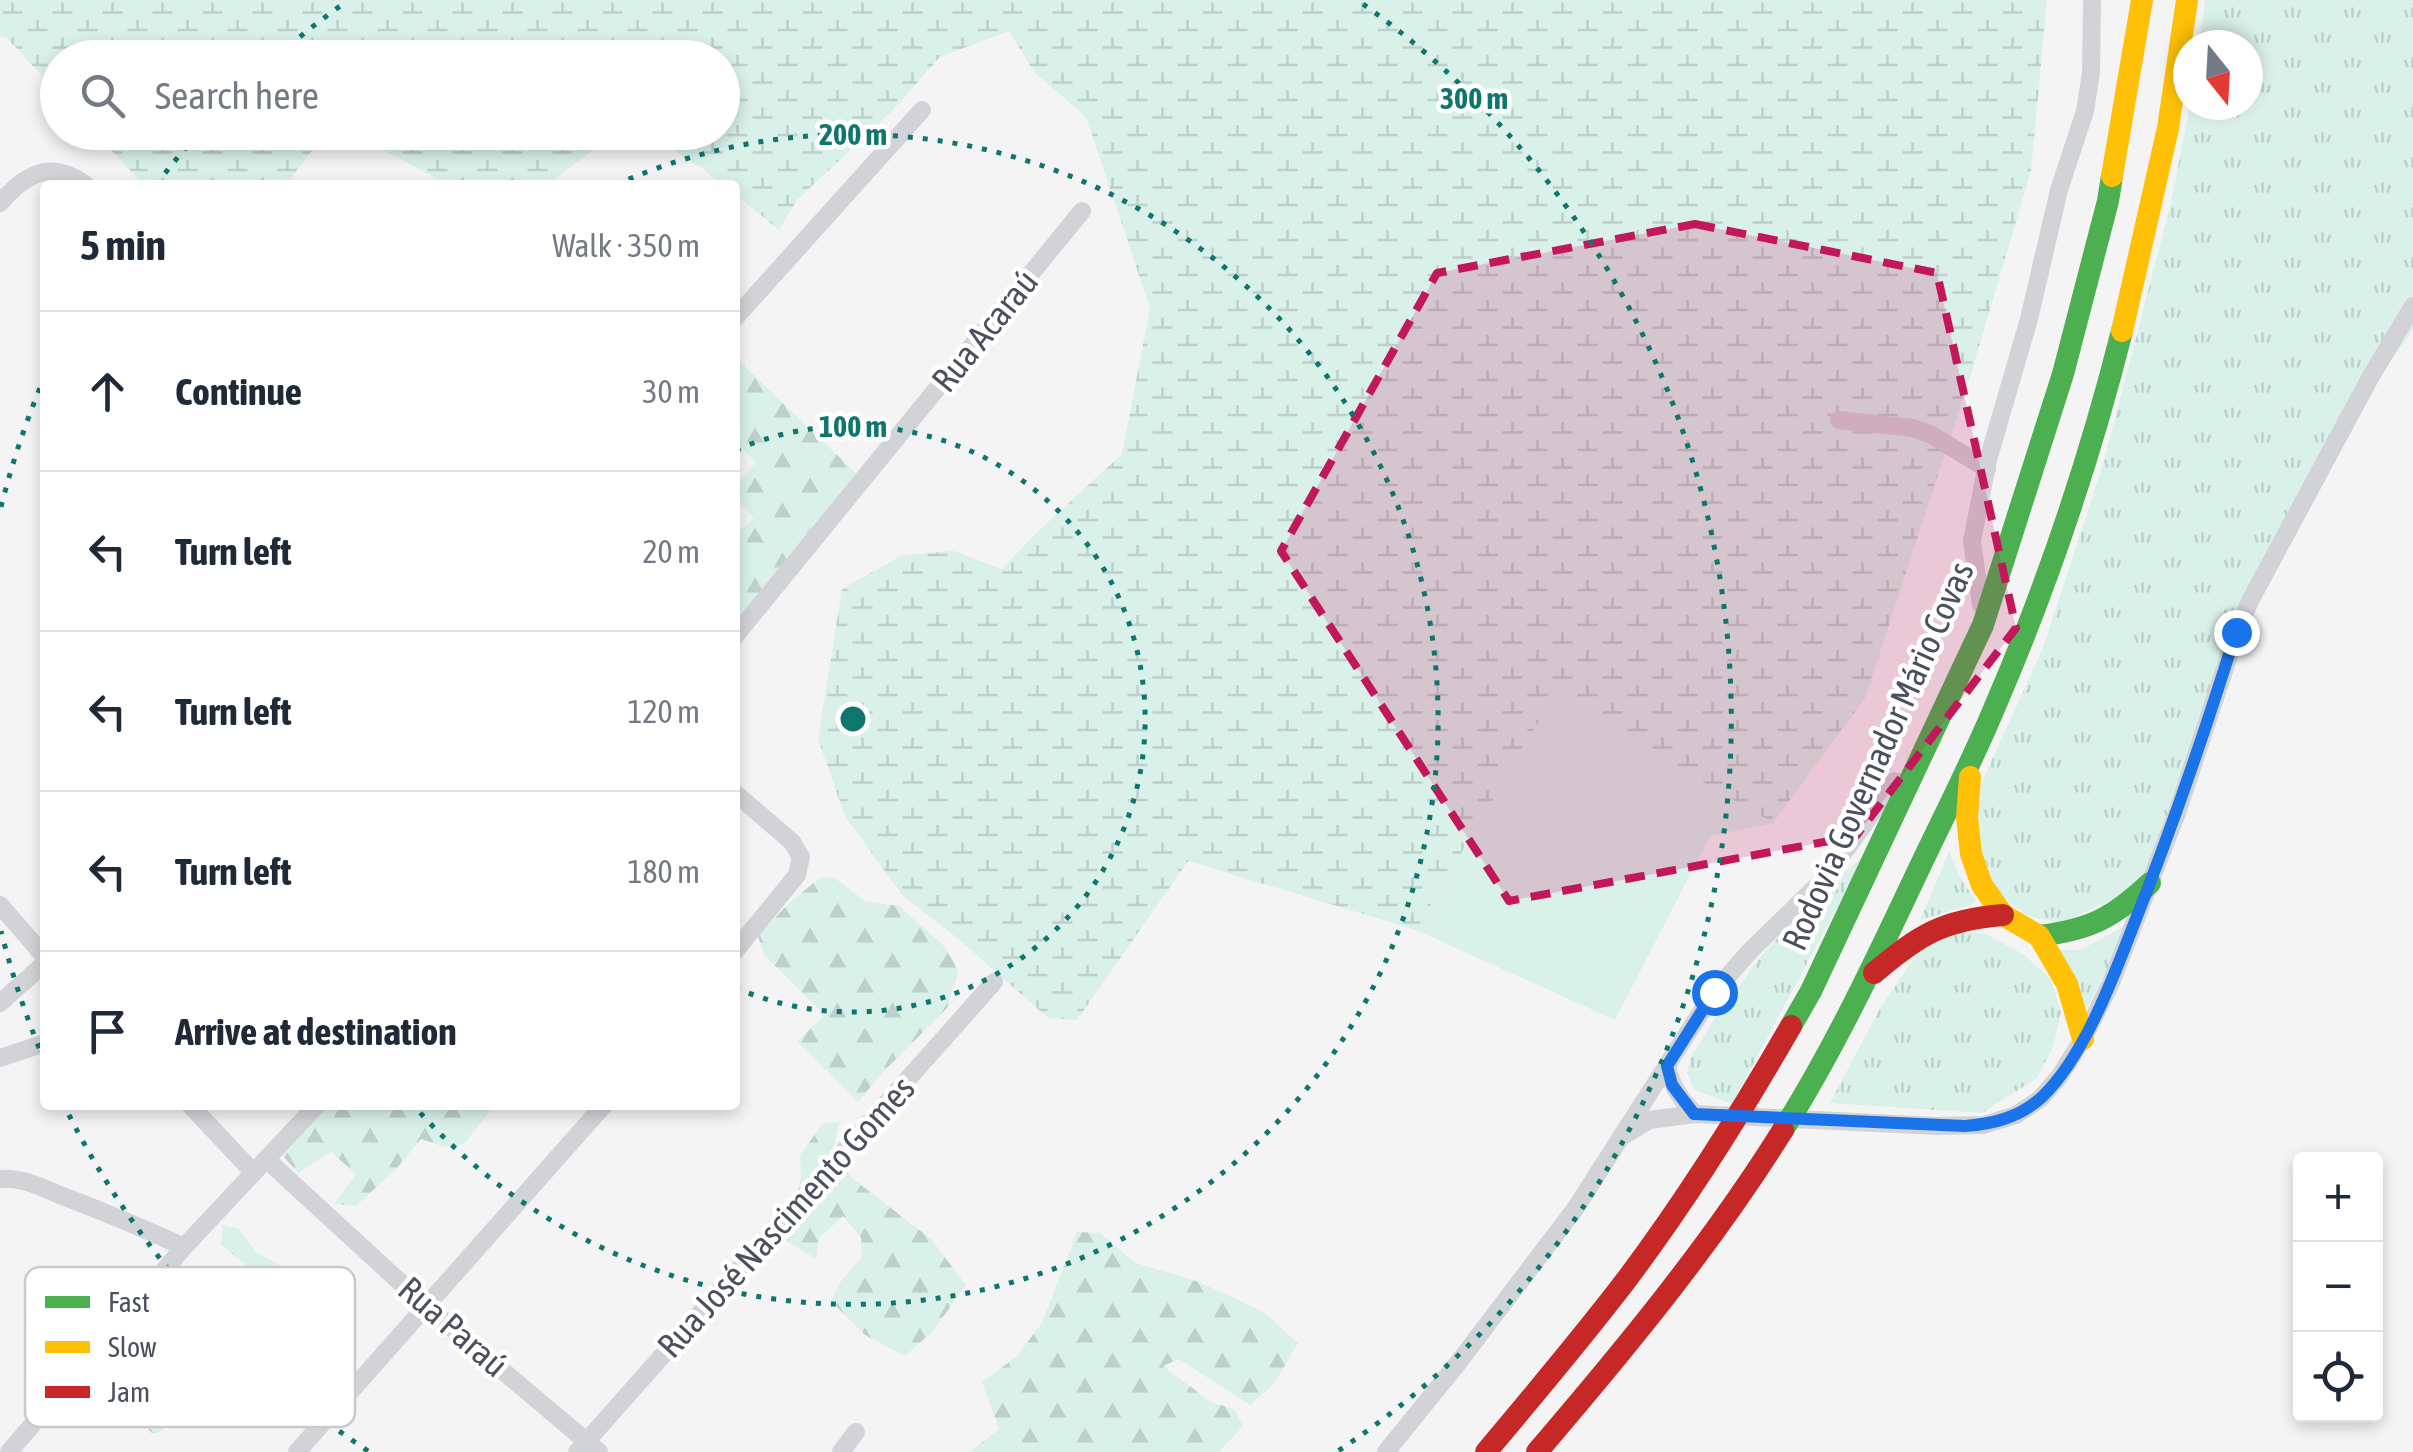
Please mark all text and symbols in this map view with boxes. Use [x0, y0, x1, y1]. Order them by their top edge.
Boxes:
north arrow [2173, 30, 2263, 120]
search box [40, 40, 740, 150]
icon: search [75, 68, 130, 123]
text: Search here [155, 74, 319, 117]
text: 300 m [1440, 81, 1508, 115]
text: 200 m [819, 117, 887, 151]
text: 5 min [80, 221, 166, 269]
text: Walk · 350 m [552, 227, 700, 264]
street label: Rua Acaraú [923, 262, 1045, 399]
icon: ahead [80, 364, 135, 419]
text: Continue [175, 370, 302, 413]
text: 30 m [642, 373, 700, 410]
text: 100 m [819, 409, 887, 443]
icon: left [80, 524, 135, 579]
text: Turn left [175, 530, 291, 573]
text: 20 m [642, 533, 700, 570]
street label: Rodovia Governador Mário Covas [1773, 555, 1981, 956]
route end [2214, 610, 2260, 656]
icon: left [80, 684, 135, 739]
text: Turn left [175, 690, 291, 733]
text: 120 m [627, 693, 700, 730]
centre of rings [835, 701, 871, 737]
icon: left [80, 844, 135, 899]
text: Turn left [175, 850, 291, 893]
text: 180 m [627, 853, 700, 890]
route start [1692, 970, 1738, 1016]
icon: arrive [80, 1004, 135, 1059]
text: Arrive at destination [175, 1010, 457, 1053]
street label: Rua José Nascimento Gomes [649, 1068, 922, 1365]
map controls [2293, 1152, 2383, 1422]
button: + [2293, 1152, 2383, 1242]
button: − [2293, 1242, 2383, 1332]
legend [25, 1267, 355, 1427]
street label: Rua Paraú [391, 1268, 516, 1384]
text: Fast [108, 1286, 150, 1318]
text: Slow [108, 1331, 157, 1363]
button: locate [2293, 1332, 2383, 1422]
text: Jam [108, 1376, 150, 1408]

